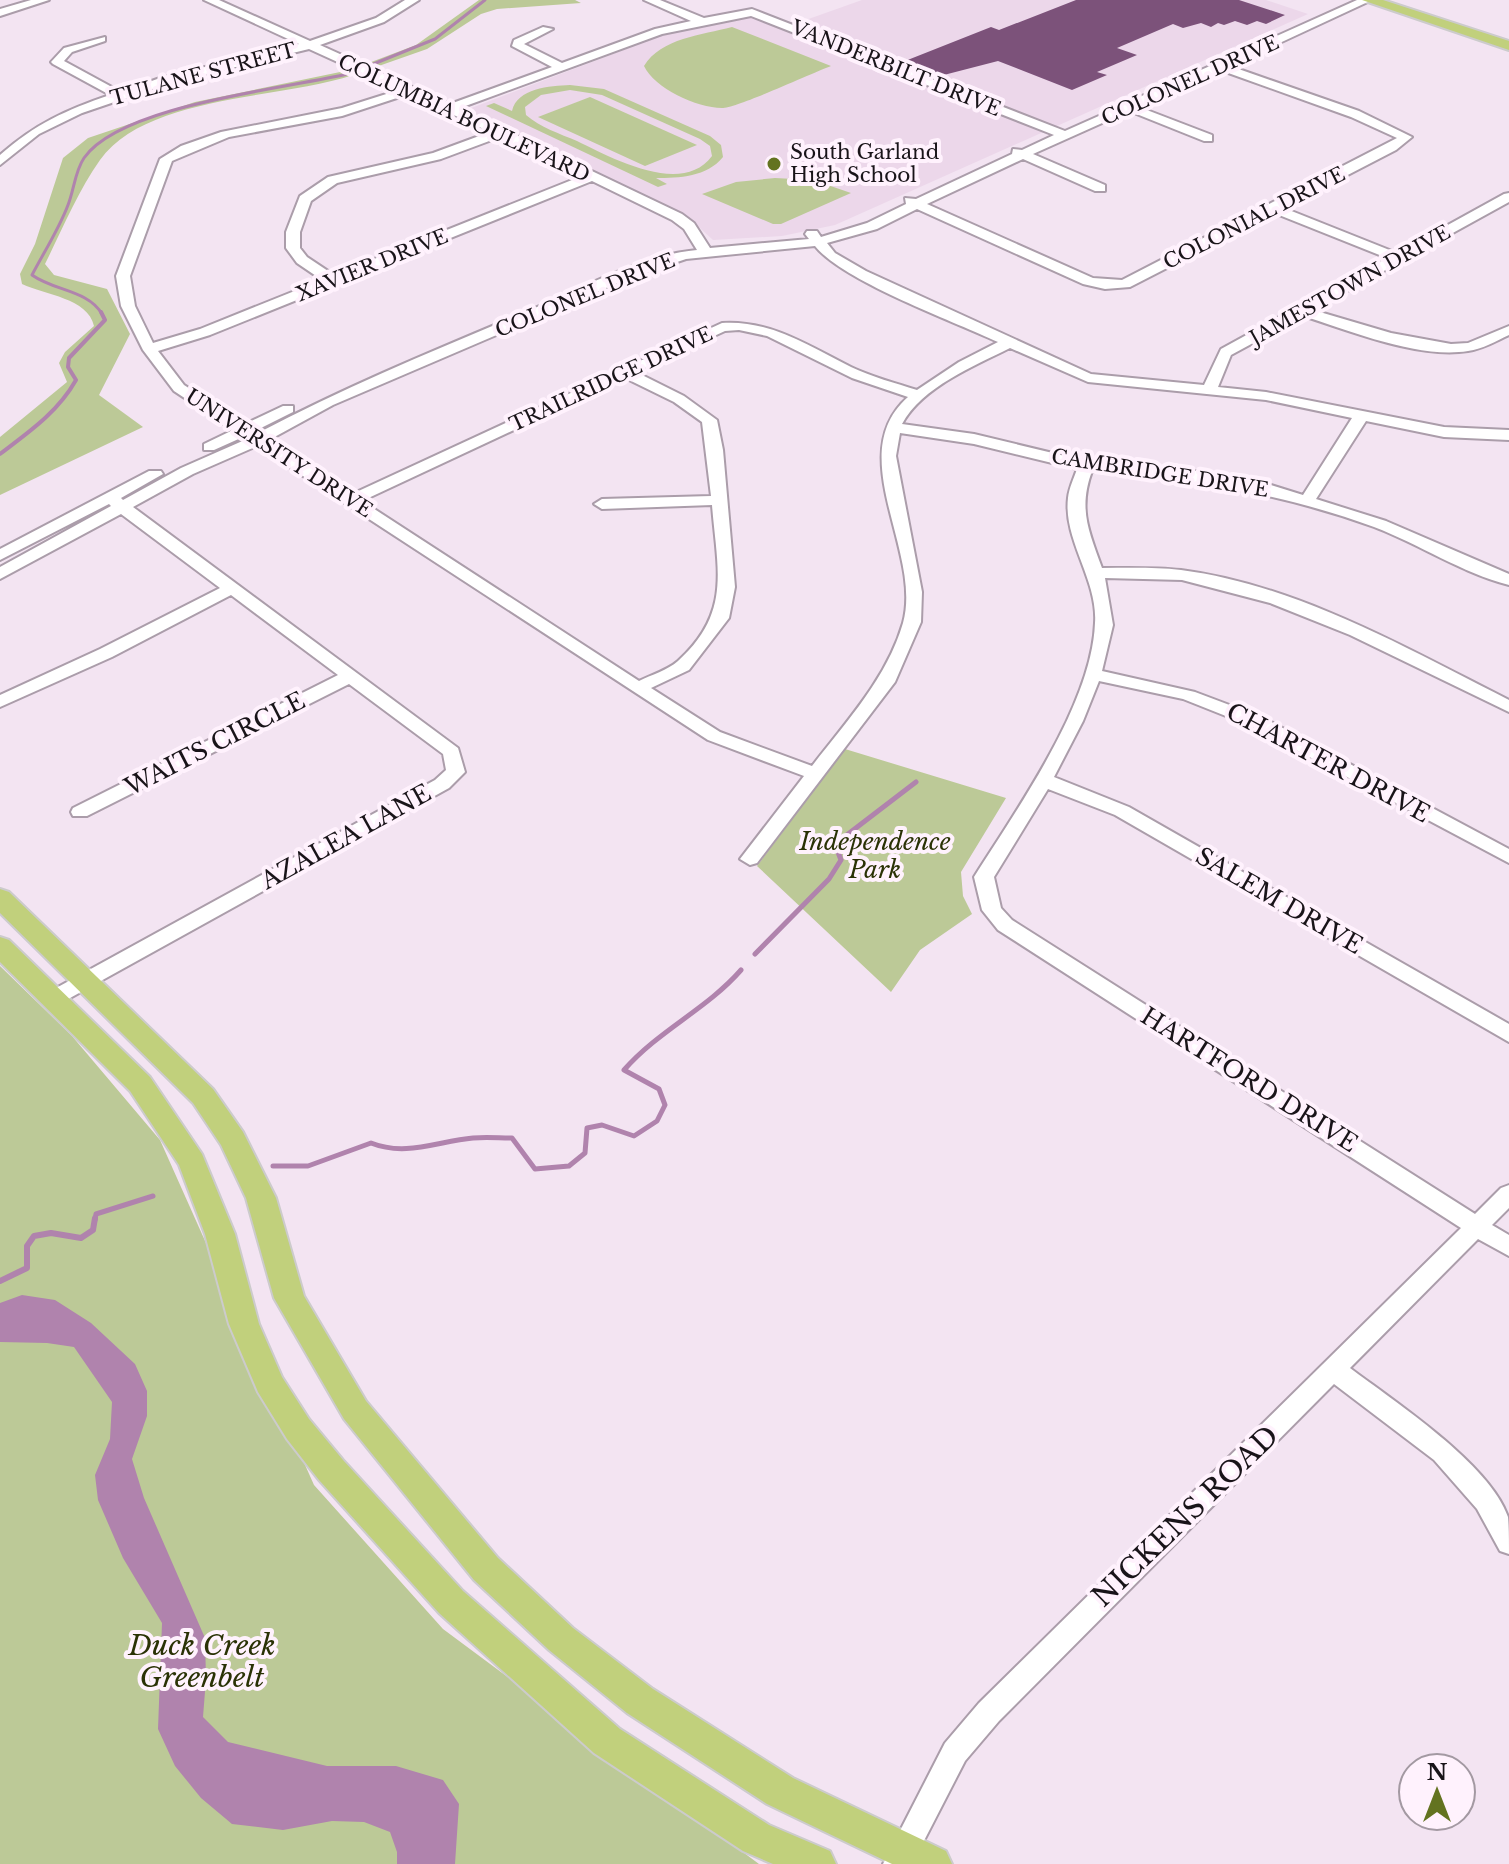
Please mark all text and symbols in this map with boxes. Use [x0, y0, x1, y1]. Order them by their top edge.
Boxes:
street label: VANDERBILT DRIVE [787, 15, 1004, 121]
street label: COLONEL DRIVE [1098, 30, 1282, 130]
street label: TULANE STREET [108, 38, 298, 110]
street label: COLUMBIA BOULEVARD [334, 49, 594, 187]
place label: South Garland High School [790, 140, 939, 187]
marker: South Garland High School [765, 155, 783, 173]
street label: COLONIAL DRIVE [1159, 162, 1349, 274]
street label: JAMESTOWN DRIVE [1243, 220, 1454, 352]
street label: XAVIER DRIVE [293, 224, 451, 306]
street label: COLONEL DRIVE [492, 248, 678, 342]
street label: TRAILRIDGE DRIVE [506, 321, 716, 437]
street label: UNIVERSITY DRIVE [181, 384, 377, 522]
street label: CAMBRIDGE DRIVE [1050, 444, 1270, 502]
street label: WAITS CIRCLE [119, 686, 310, 802]
street label: CHARTER DRIVE [1222, 697, 1435, 828]
street label: AZALEA LANE [255, 778, 436, 896]
park label: Independence Park [798, 827, 951, 884]
street label: SALEM DRIVE [1191, 841, 1368, 960]
street label: HARTFORD DRIVE [1136, 1001, 1363, 1158]
street label: NICKENS ROAD [1085, 1418, 1286, 1614]
park label: Duck Creek Greenbelt [127, 1628, 276, 1695]
north arrow [1397, 1752, 1477, 1832]
text: N [1427, 1759, 1448, 1786]

